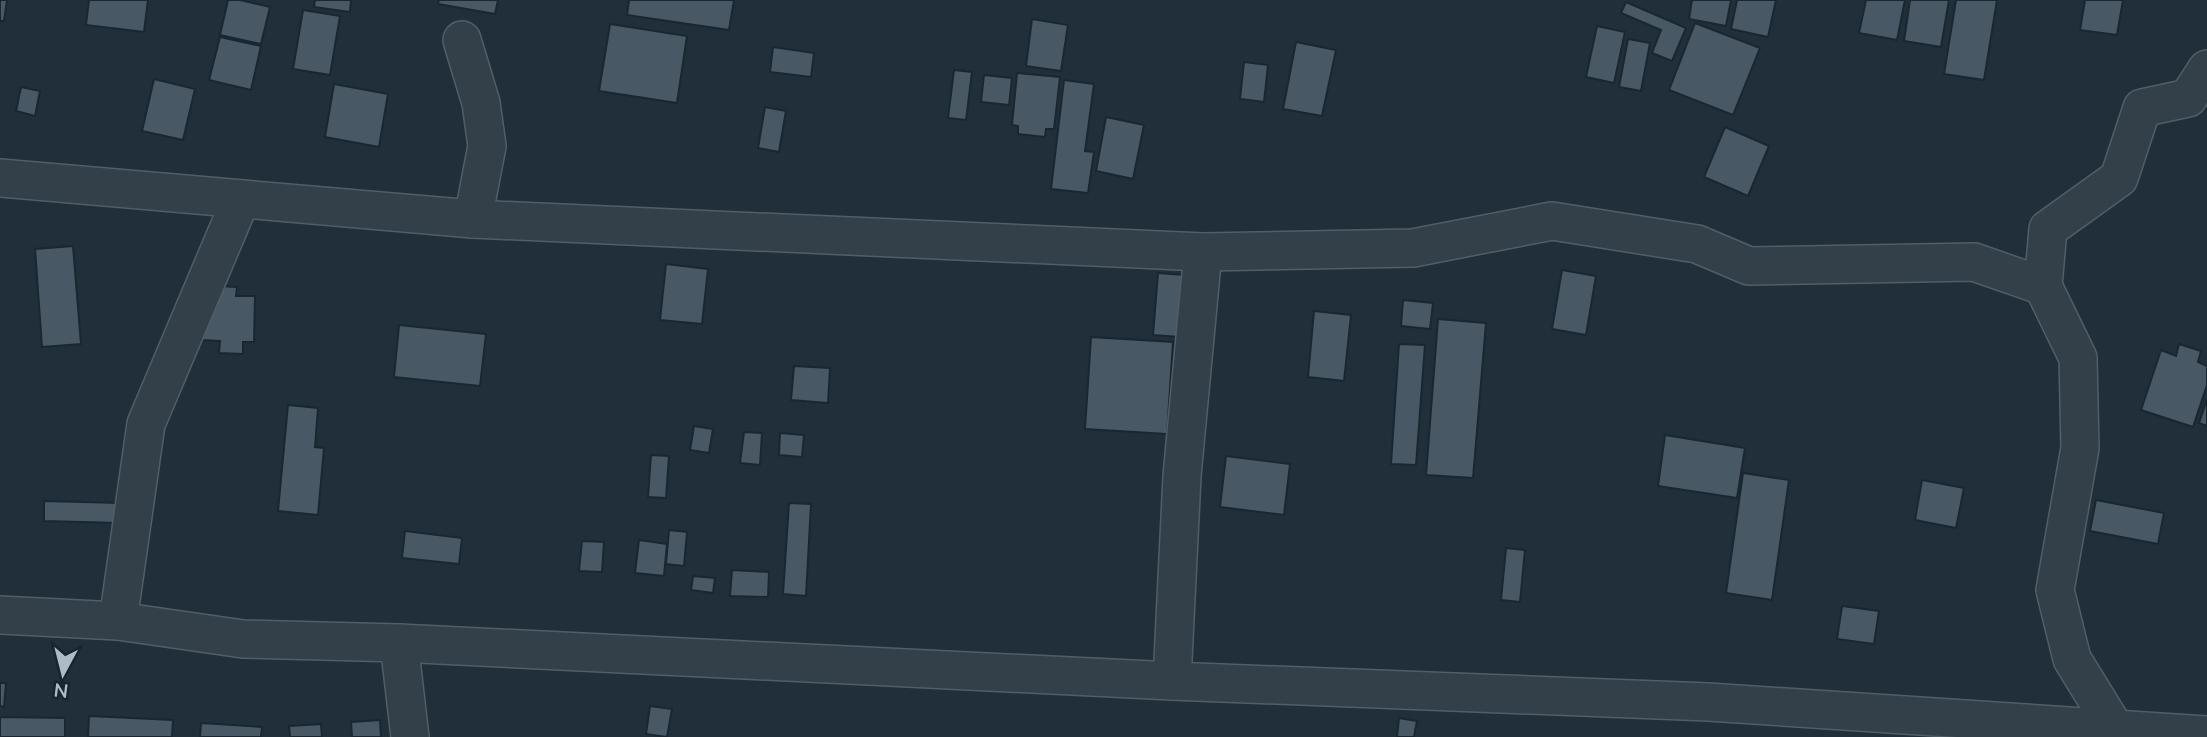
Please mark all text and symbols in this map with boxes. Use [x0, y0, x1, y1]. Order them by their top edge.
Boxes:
north arrow [28, 639, 98, 709]
text: N [52, 678, 70, 704]

